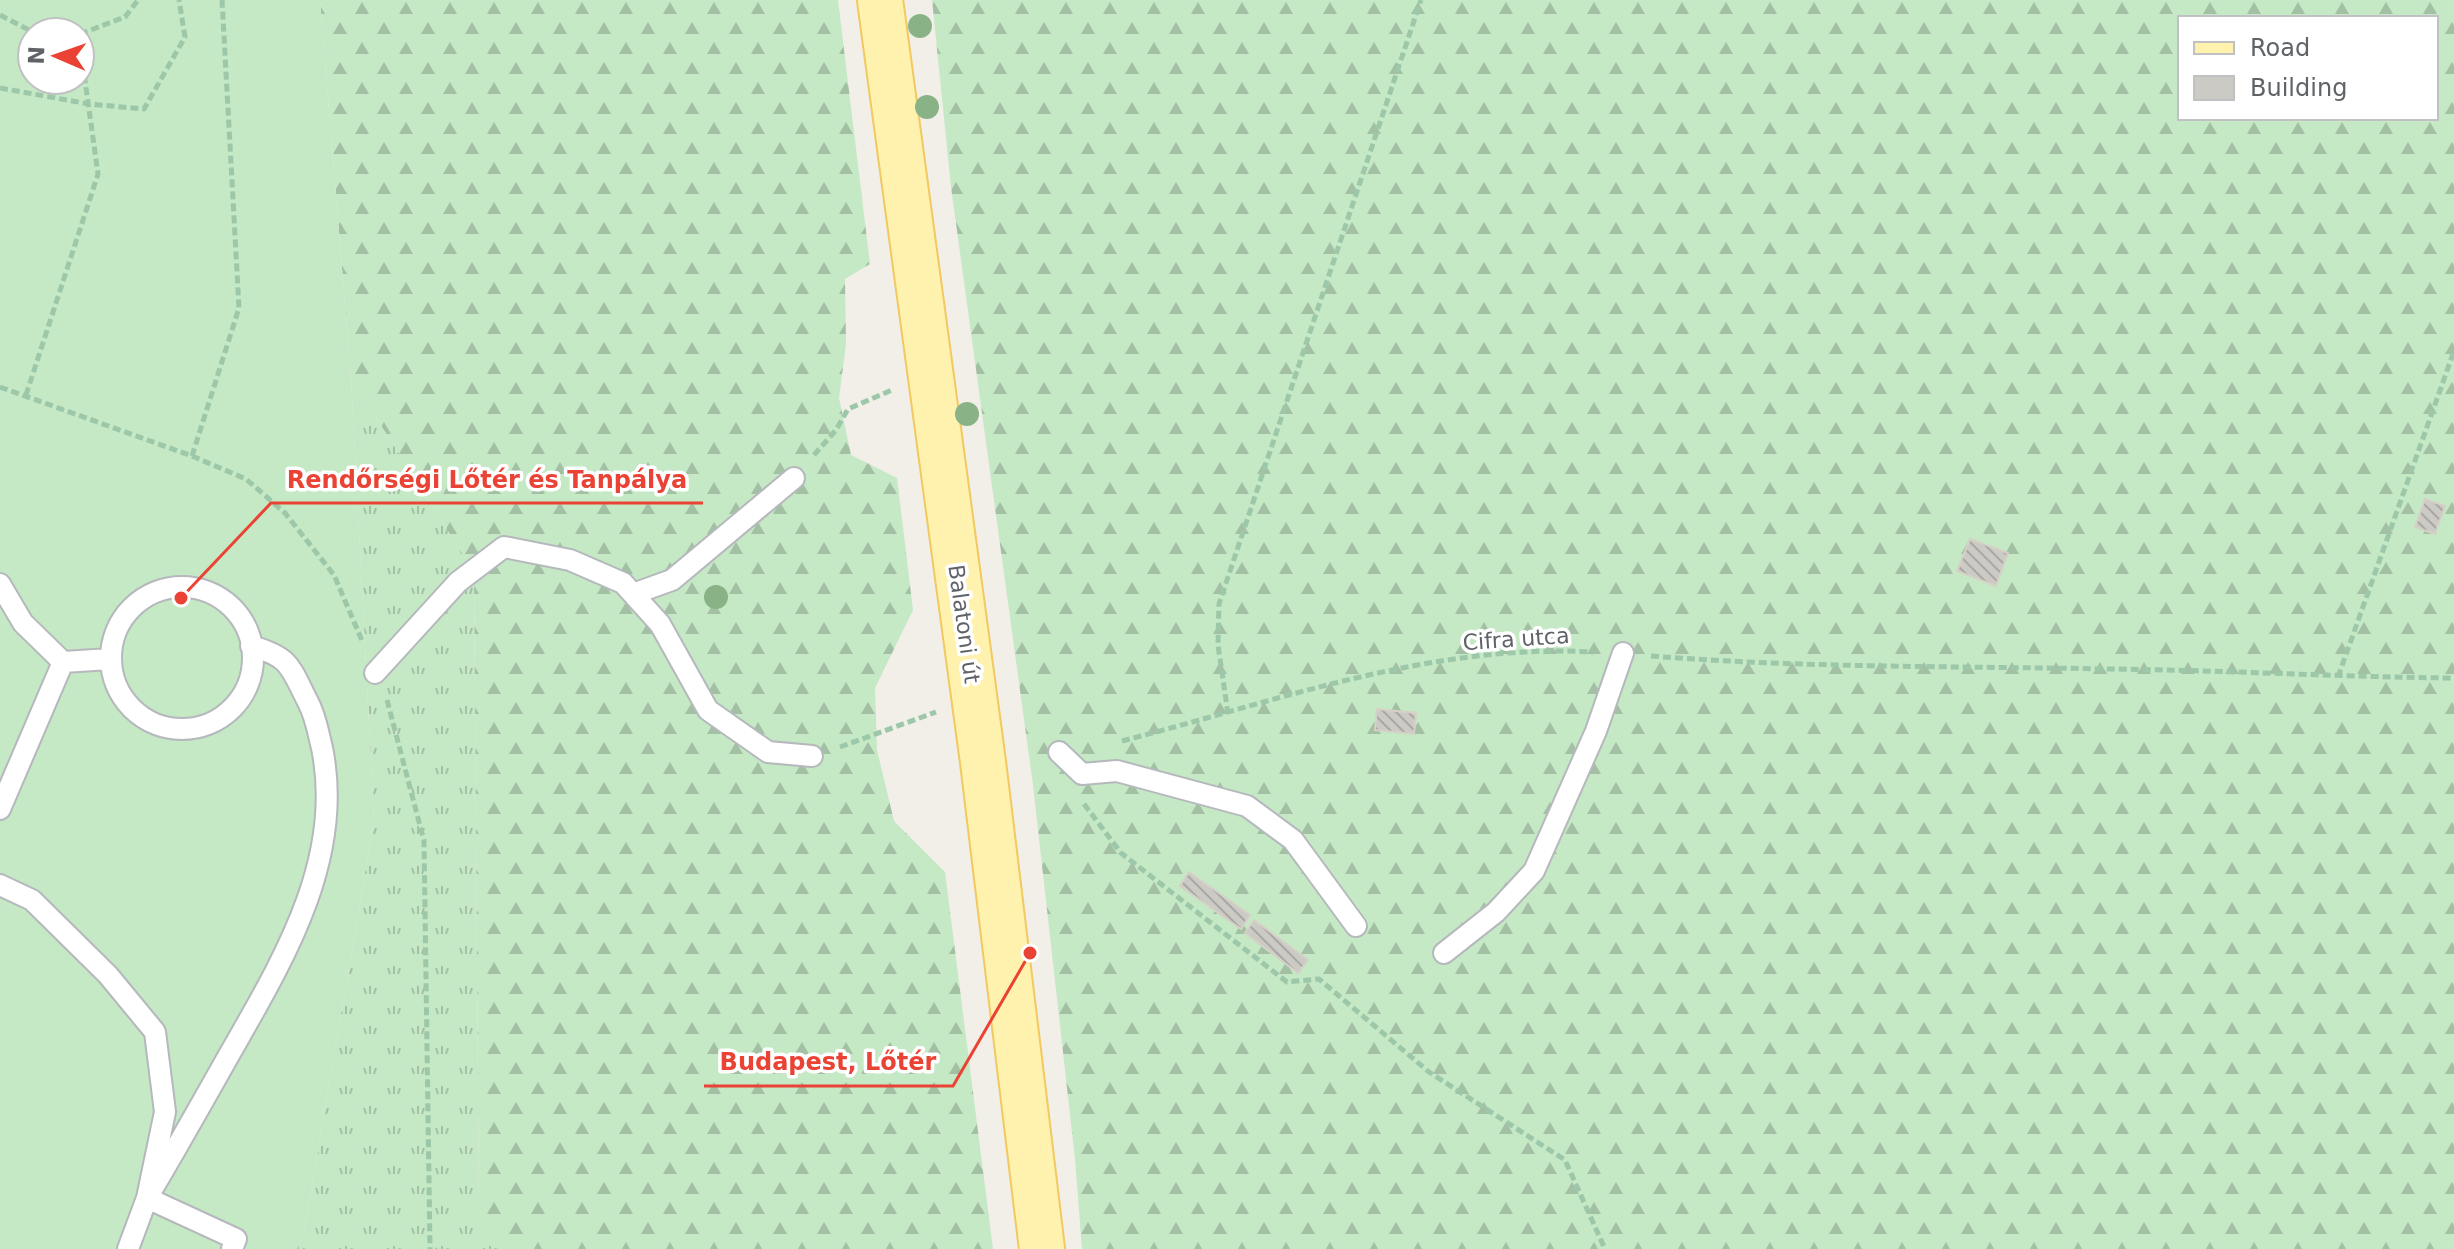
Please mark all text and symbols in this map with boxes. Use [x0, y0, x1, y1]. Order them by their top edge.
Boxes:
north arrow [16, 16, 96, 96]
legend [2178, 16, 2438, 120]
text: Road [2250, 34, 2310, 62]
text: N [24, 46, 49, 65]
text: Building [2250, 74, 2347, 102]
callout: Rendőrségi Lőtér és Tanpálya [271, 455, 703, 503]
text: Rendőrségi Lőtér és Tanpálya [287, 466, 687, 494]
street label: Balatoni út [943, 563, 985, 685]
street label: Cifra utca [1462, 623, 1570, 655]
callout: Budapest, Lőtér [704, 1038, 953, 1086]
text: Budapest, Lőtér [720, 1048, 937, 1076]

